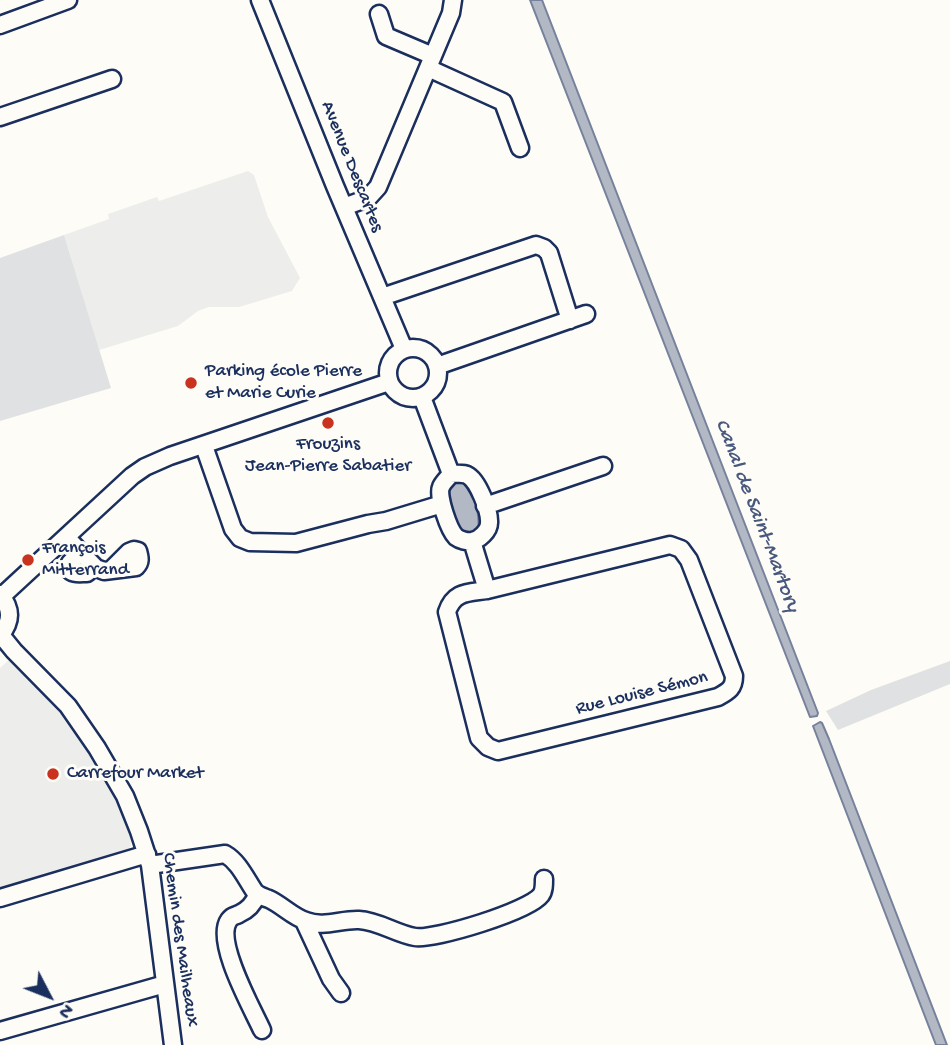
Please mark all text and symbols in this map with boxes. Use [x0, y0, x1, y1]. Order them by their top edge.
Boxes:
street label: Avenue Descartes [314, 98, 388, 236]
place label: Parking école Pierre et Marie Curie [205, 361, 362, 405]
marker: Parking école Pierre et Marie Curie [183, 375, 199, 391]
marker: Frouzins Jean-Pierre Sabatier [320, 415, 336, 431]
water label: Canal de Saint-Martory [708, 416, 804, 616]
place label: Frouzins Jean-Pierre Sabatier [245, 434, 411, 478]
place label: François Mitterrand [42, 538, 129, 582]
marker: François Mitterrand [20, 552, 36, 568]
street label: Rue Louise Sémon [574, 667, 710, 721]
place label: Carrefour Market [67, 763, 203, 785]
marker: Carrefour Market [45, 766, 61, 782]
street label: Chemin des Mailheaux [156, 852, 202, 1028]
north arrow [14, 961, 84, 1031]
text: N [52, 998, 78, 1023]

